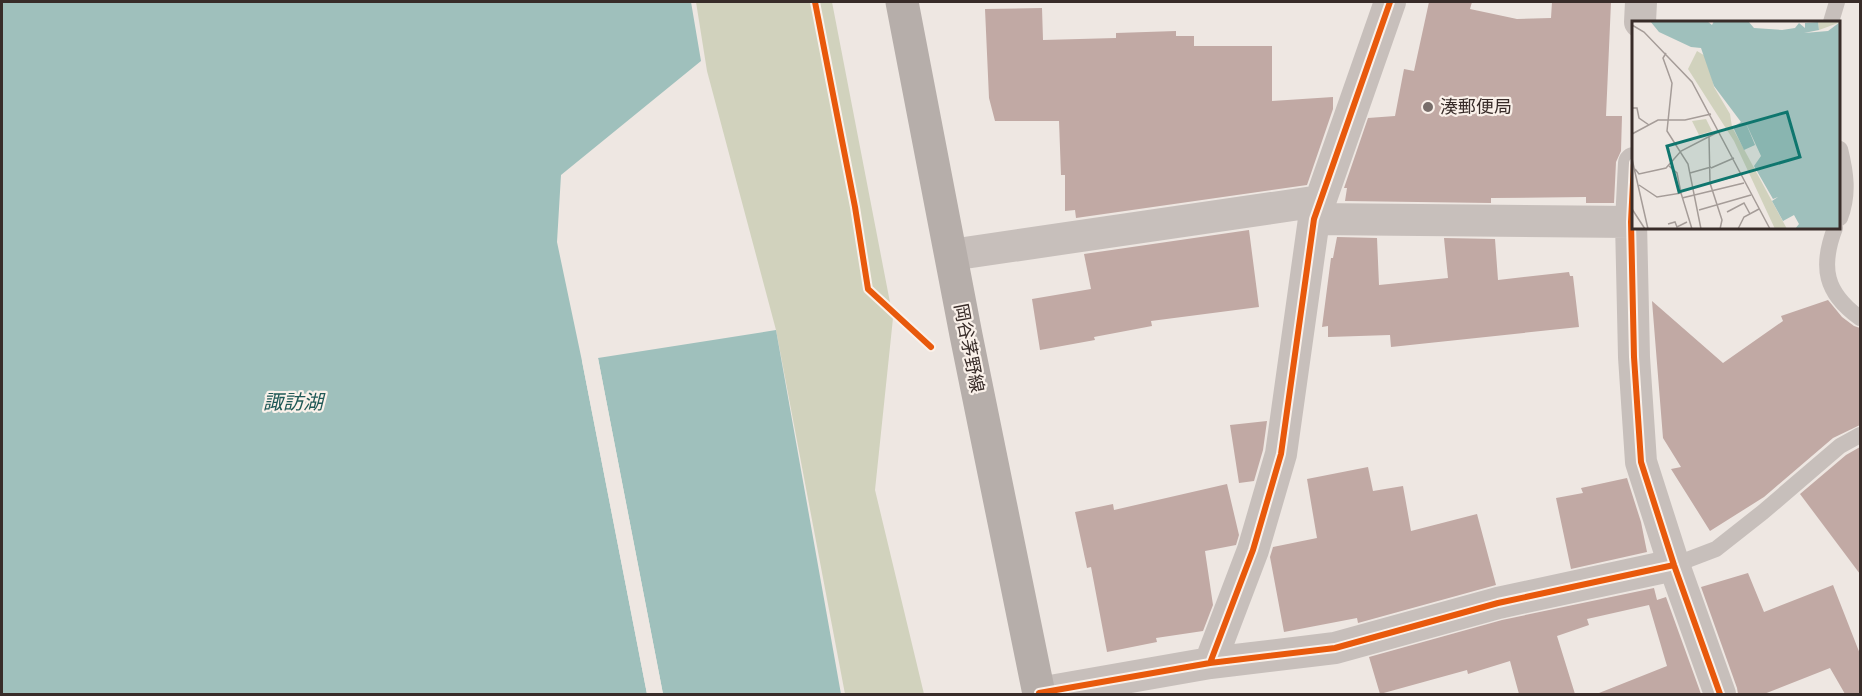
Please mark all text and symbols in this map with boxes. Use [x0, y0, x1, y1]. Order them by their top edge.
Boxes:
inset map [1632, 21, 1841, 230]
place label: 湊郵便局 [1440, 96, 1512, 118]
marker: 湊郵便局 [1421, 100, 1435, 114]
street label: 岡谷茅野線 [950, 302, 988, 394]
water label: 諏訪湖 [263, 391, 326, 414]

